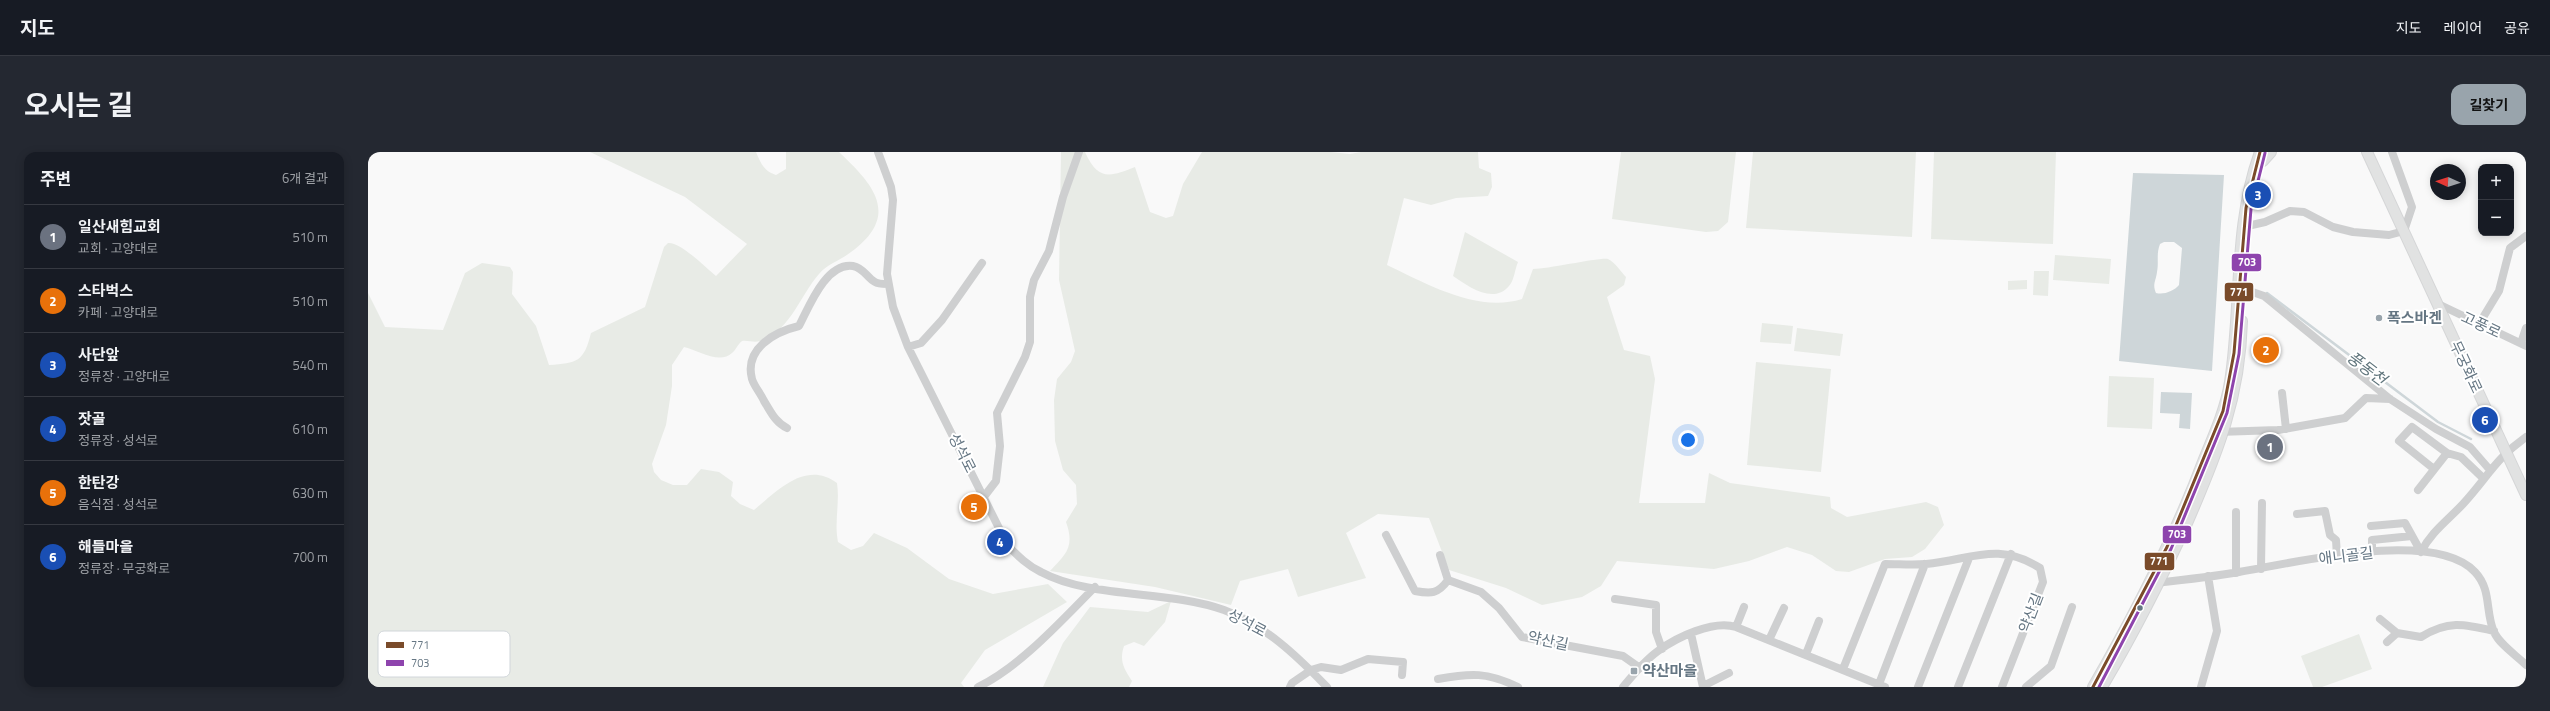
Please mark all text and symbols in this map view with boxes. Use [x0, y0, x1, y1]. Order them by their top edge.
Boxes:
text: 지도 [20, 13, 55, 42]
text: 지도 [2396, 17, 2422, 38]
text: 레이어 [2444, 17, 2482, 38]
text: 공유 [2504, 17, 2530, 38]
text: 오시는 길 [24, 83, 133, 126]
button: 길찾기 [2451, 84, 2526, 125]
north arrow [2430, 164, 2466, 200]
map controls [2478, 164, 2514, 236]
button: + [2478, 164, 2514, 200]
text: 주변 [40, 166, 71, 192]
text: 6개 결과 [282, 168, 328, 188]
pin: 3 [2245, 180, 2271, 210]
button: − [2478, 200, 2514, 236]
text: 일산새힘교회 [78, 215, 161, 238]
text: 1 [49, 227, 57, 247]
text: 510 m [292, 227, 328, 247]
text: 교회 · 고양대로 [78, 238, 158, 258]
line badge: 703 [2231, 253, 2262, 272]
text: 703 [2238, 254, 2256, 270]
text: 스타벅스 [78, 279, 133, 302]
line badge: 771 [2224, 282, 2254, 302]
text: 771 [2230, 284, 2248, 300]
text: 2 [49, 291, 57, 311]
text: 510 m [292, 291, 328, 311]
text: 카페 · 고양대로 [78, 302, 158, 322]
street label: 고풍로 [2458, 305, 2505, 344]
place label: 폭스바겐 [2387, 306, 2442, 329]
marker: 폭스바겐 [2374, 313, 2384, 323]
pin: 2 [2253, 335, 2279, 365]
street label: 무궁화로 [2444, 337, 2489, 397]
text: 사단앞 [78, 343, 119, 366]
water label: 풍동천 [2342, 345, 2394, 392]
text: 3 [49, 355, 57, 375]
text: 540 m [292, 355, 328, 375]
text: 정류장 · 고양대로 [78, 366, 170, 386]
pin: 6 [2472, 405, 2498, 435]
text: 잣골 [78, 407, 106, 430]
text: 4 [49, 419, 57, 439]
text: 610 m [292, 419, 328, 439]
street label: 성석로 [943, 429, 982, 476]
text: 정류장 · 성석로 [78, 430, 158, 450]
your location [1678, 430, 1698, 450]
pin: 1 [2257, 432, 2283, 462]
text: 한탄강 [78, 471, 119, 494]
text: 5 [49, 483, 57, 503]
text: 630 m [292, 483, 328, 503]
pin: 5 [961, 492, 987, 522]
text: 음식점 · 성석로 [78, 494, 158, 514]
line badge: 703 [2162, 525, 2192, 544]
text: 703 [2168, 526, 2186, 542]
pin: 4 [987, 527, 1013, 557]
text: 해들마을 [78, 535, 133, 558]
street label: 애니골길 [2317, 541, 2375, 570]
text: 6 [49, 547, 57, 567]
text: 700 m [292, 547, 328, 567]
line badge: 771 [2144, 552, 2175, 571]
text: 771 [2150, 553, 2168, 569]
text: 정류장 · 무궁화로 [78, 558, 170, 578]
street label: 약산길 [2012, 589, 2049, 636]
street label: 성석로 [1224, 603, 1271, 642]
unlabelled marker [2135, 603, 2145, 613]
street label: 약산길 [1525, 625, 1571, 656]
legend [378, 631, 510, 677]
text: 771 [411, 637, 429, 653]
text: 703 [411, 655, 429, 671]
place label: 약산마을 [1642, 659, 1697, 682]
marker: 약산마을 [1629, 666, 1639, 676]

